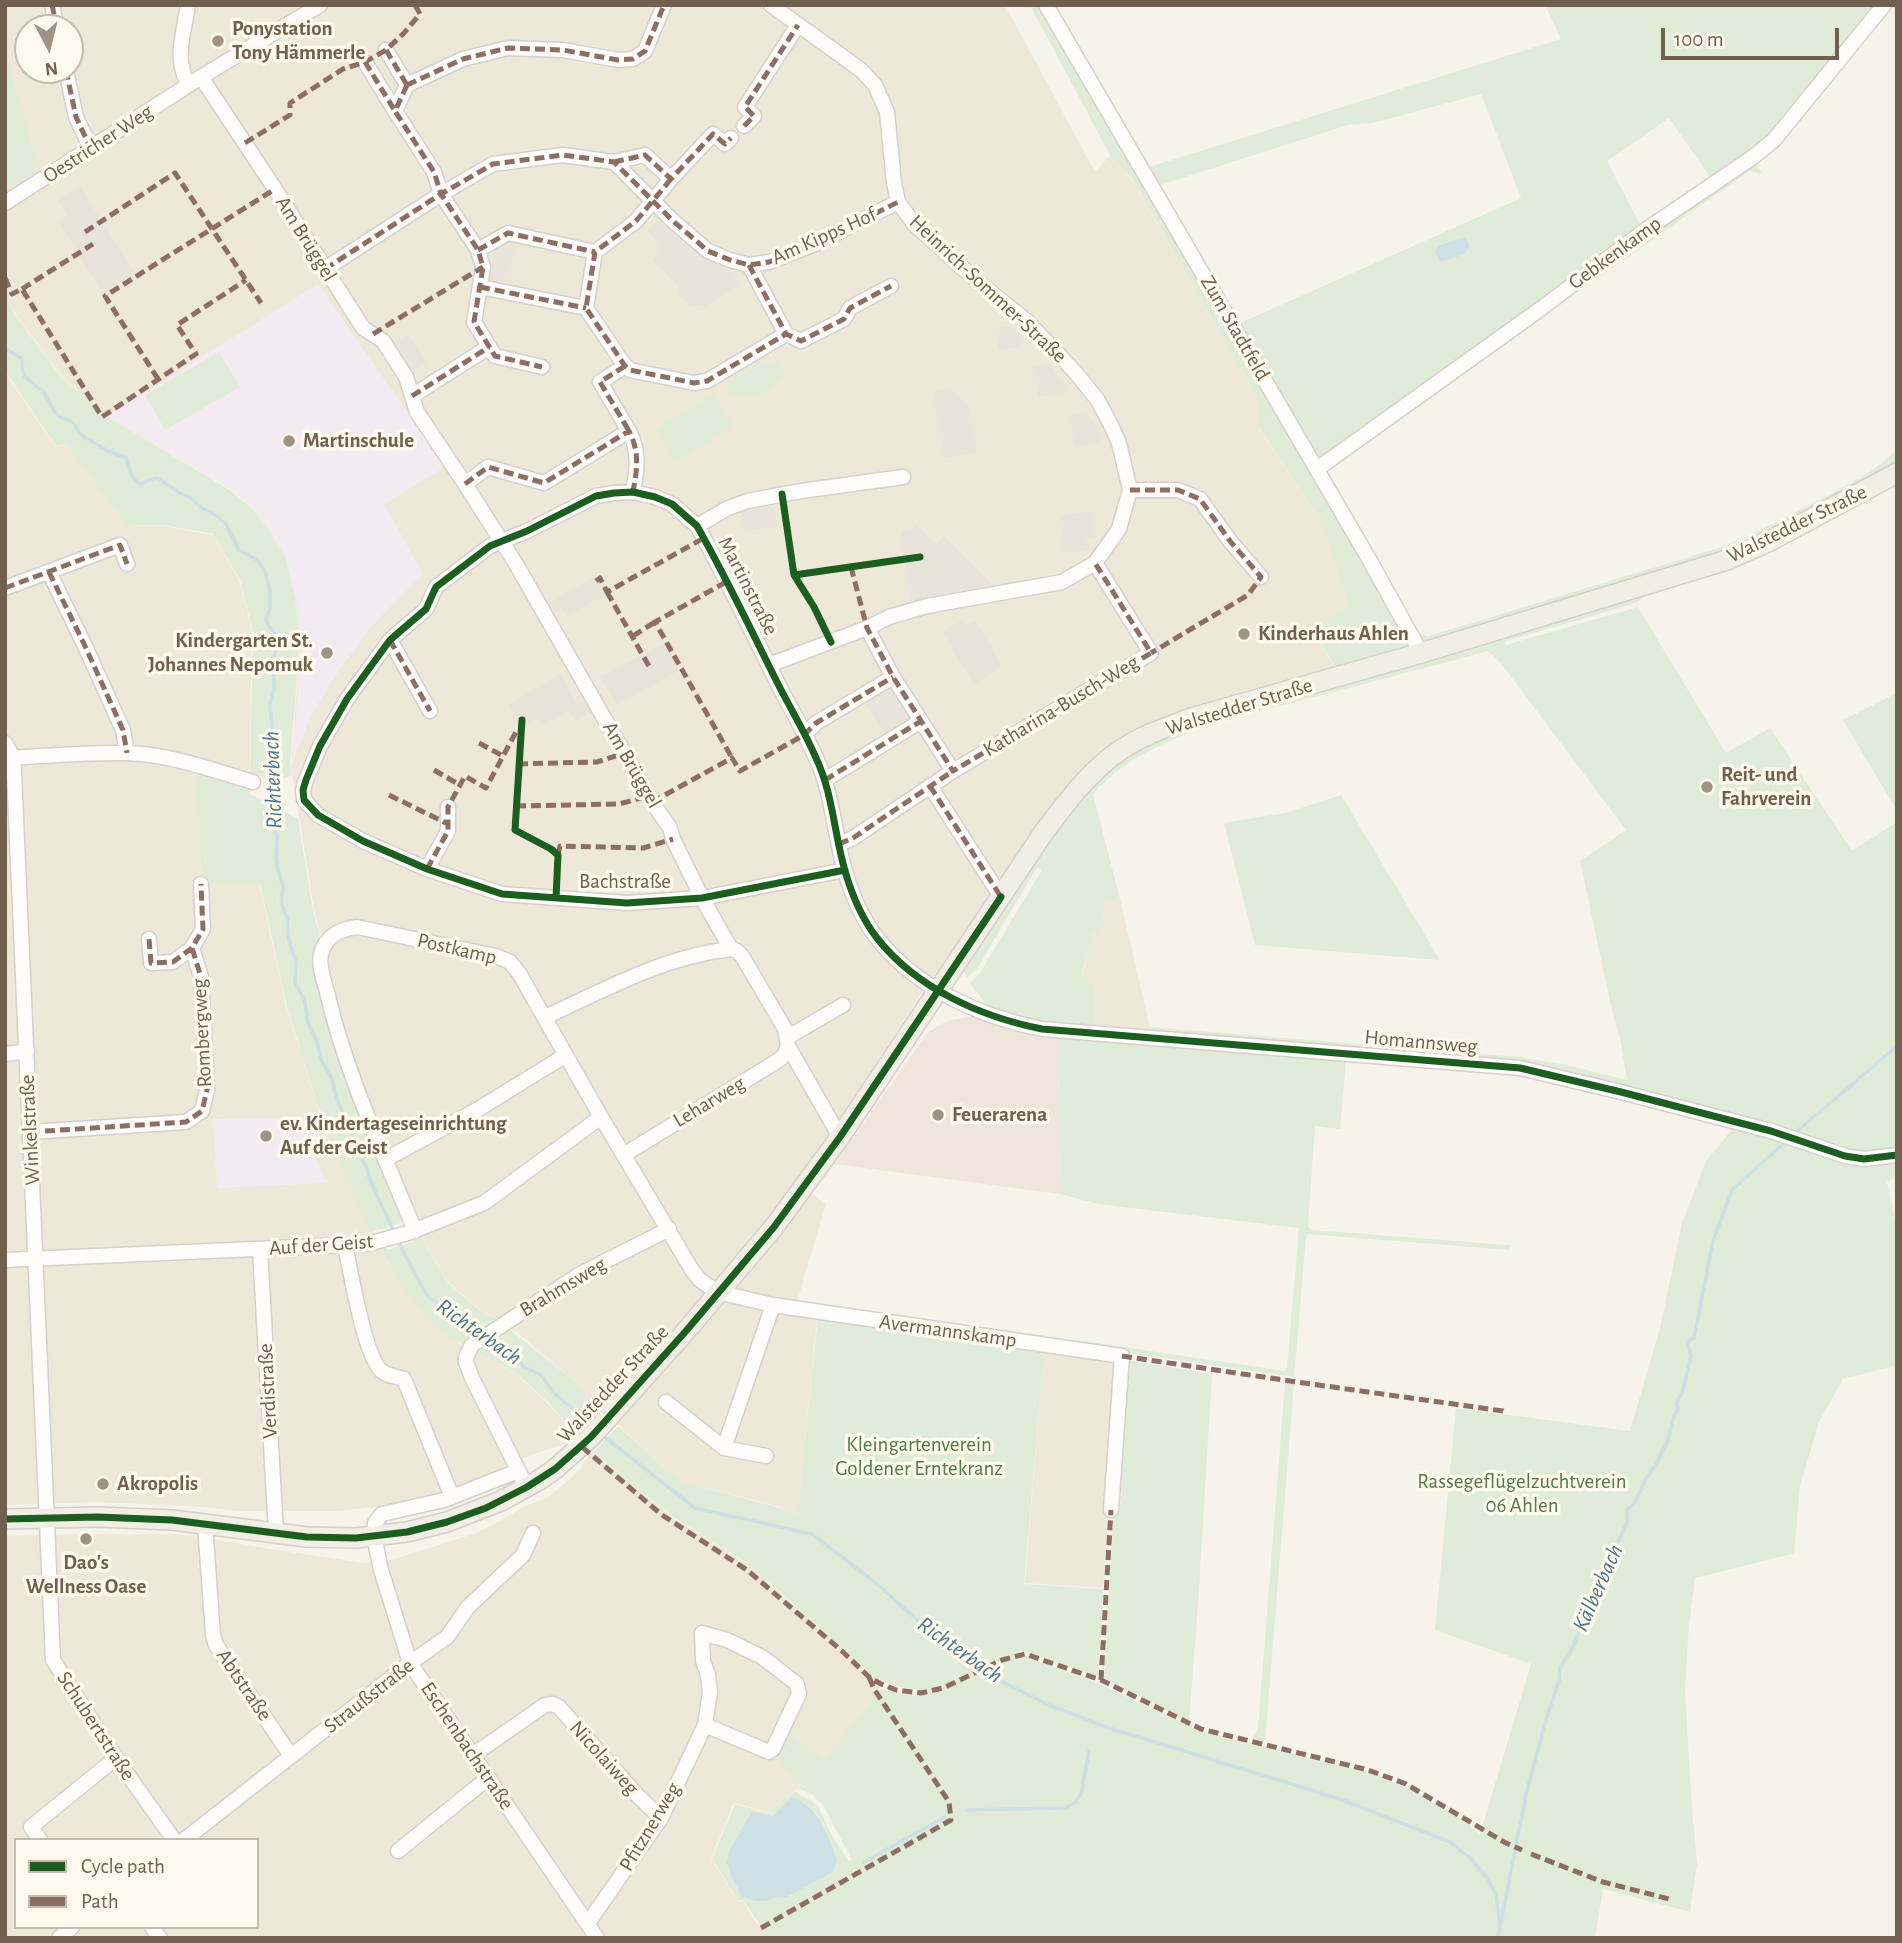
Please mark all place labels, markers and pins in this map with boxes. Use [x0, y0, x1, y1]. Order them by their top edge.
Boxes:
place label: Ponystation Tony Hämmerle [232, 16, 365, 66]
marker: Ponystation Tony Hämmerle [210, 33, 226, 49]
place label: Martinschule [303, 428, 414, 454]
marker: Martinschule [281, 433, 297, 449]
place label: Kinderhaus Ahlen [1258, 621, 1409, 647]
marker: Kinderhaus Ahlen [1236, 626, 1252, 642]
place label: Kindergarten St. Johannes Nepomuk [148, 628, 313, 678]
marker: Kindergarten St. Johannes Nepomuk [319, 645, 335, 661]
place label: Reit- und Fahrverein [1721, 762, 1811, 812]
marker: Reit- und Fahrverein [1699, 779, 1715, 795]
place label: Feuerarena [952, 1102, 1047, 1128]
marker: Feuerarena [930, 1107, 946, 1123]
place label: ev. Kindertageseinrichtung Auf der Geist [280, 1111, 507, 1161]
marker: ev. Kindertageseinrichtung Auf der Geist [258, 1128, 274, 1144]
place label: Akropolis [117, 1471, 198, 1497]
marker: Akropolis [95, 1476, 111, 1492]
marker: Dao's Wellness Oase [78, 1531, 94, 1547]
place label: Dao's Wellness Oase [26, 1550, 146, 1600]

